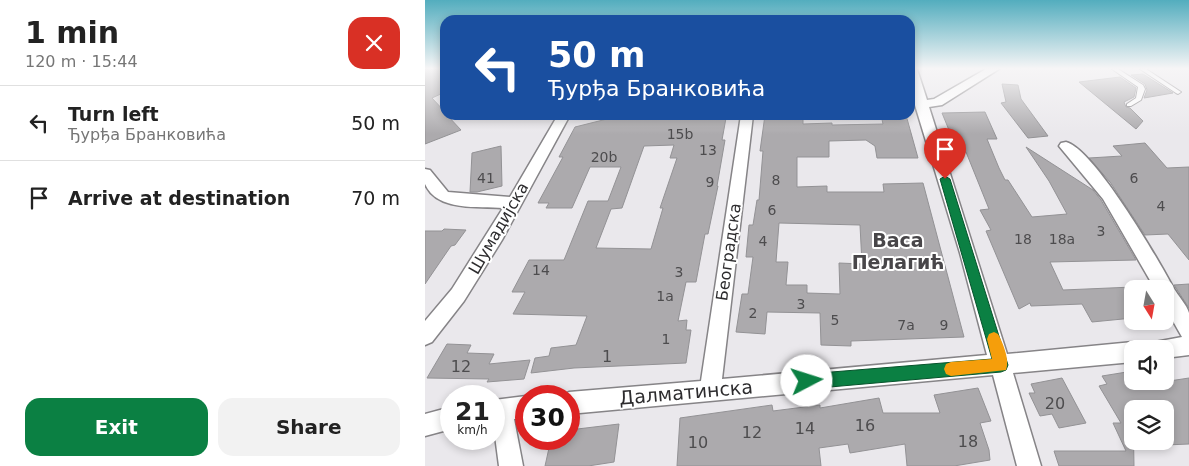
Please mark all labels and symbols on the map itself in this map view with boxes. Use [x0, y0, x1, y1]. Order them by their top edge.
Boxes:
house number: 15b [667, 126, 693, 142]
pin [924, 128, 966, 179]
house number: 13 [699, 142, 717, 158]
house number: 20b [591, 149, 617, 165]
house number: 41 [477, 170, 495, 186]
house number: 6 [1130, 170, 1139, 186]
house number: 8 [772, 172, 780, 188]
house number: 9 [706, 174, 714, 190]
street label: Шумадијска [465, 179, 532, 277]
house number: 4 [1157, 198, 1166, 214]
street label: Београдска [712, 202, 745, 302]
house number: 6 [768, 202, 777, 218]
house number: 3 [1097, 223, 1105, 239]
district label: Васа Пелагић [852, 229, 944, 273]
house number: 18 [1014, 231, 1032, 247]
house number: 18a [1049, 231, 1075, 247]
house number: 4 [759, 233, 768, 249]
house number: 14 [532, 262, 550, 278]
house number: 3 [675, 264, 683, 280]
north arrow [1124, 280, 1174, 330]
house number: 1a [656, 288, 674, 304]
house number: 3 [797, 296, 805, 312]
house number: 2 [749, 305, 757, 321]
house number: 5 [831, 312, 839, 328]
house number: 7a [897, 317, 915, 333]
house number: 9 [940, 317, 948, 333]
house number: 1 [662, 331, 670, 347]
house number: 1 [602, 347, 612, 366]
position arrow [780, 354, 832, 406]
house number: 12 [451, 357, 471, 376]
street label: Далматинска [618, 375, 754, 409]
speed limit sign: 30 [515, 385, 580, 450]
house number: 20 [1045, 394, 1065, 413]
house number: 16 [855, 416, 875, 435]
house number: 14 [795, 419, 815, 438]
house number: 12 [742, 423, 762, 442]
house number: 18 [958, 432, 978, 451]
house number: 10 [688, 433, 708, 452]

